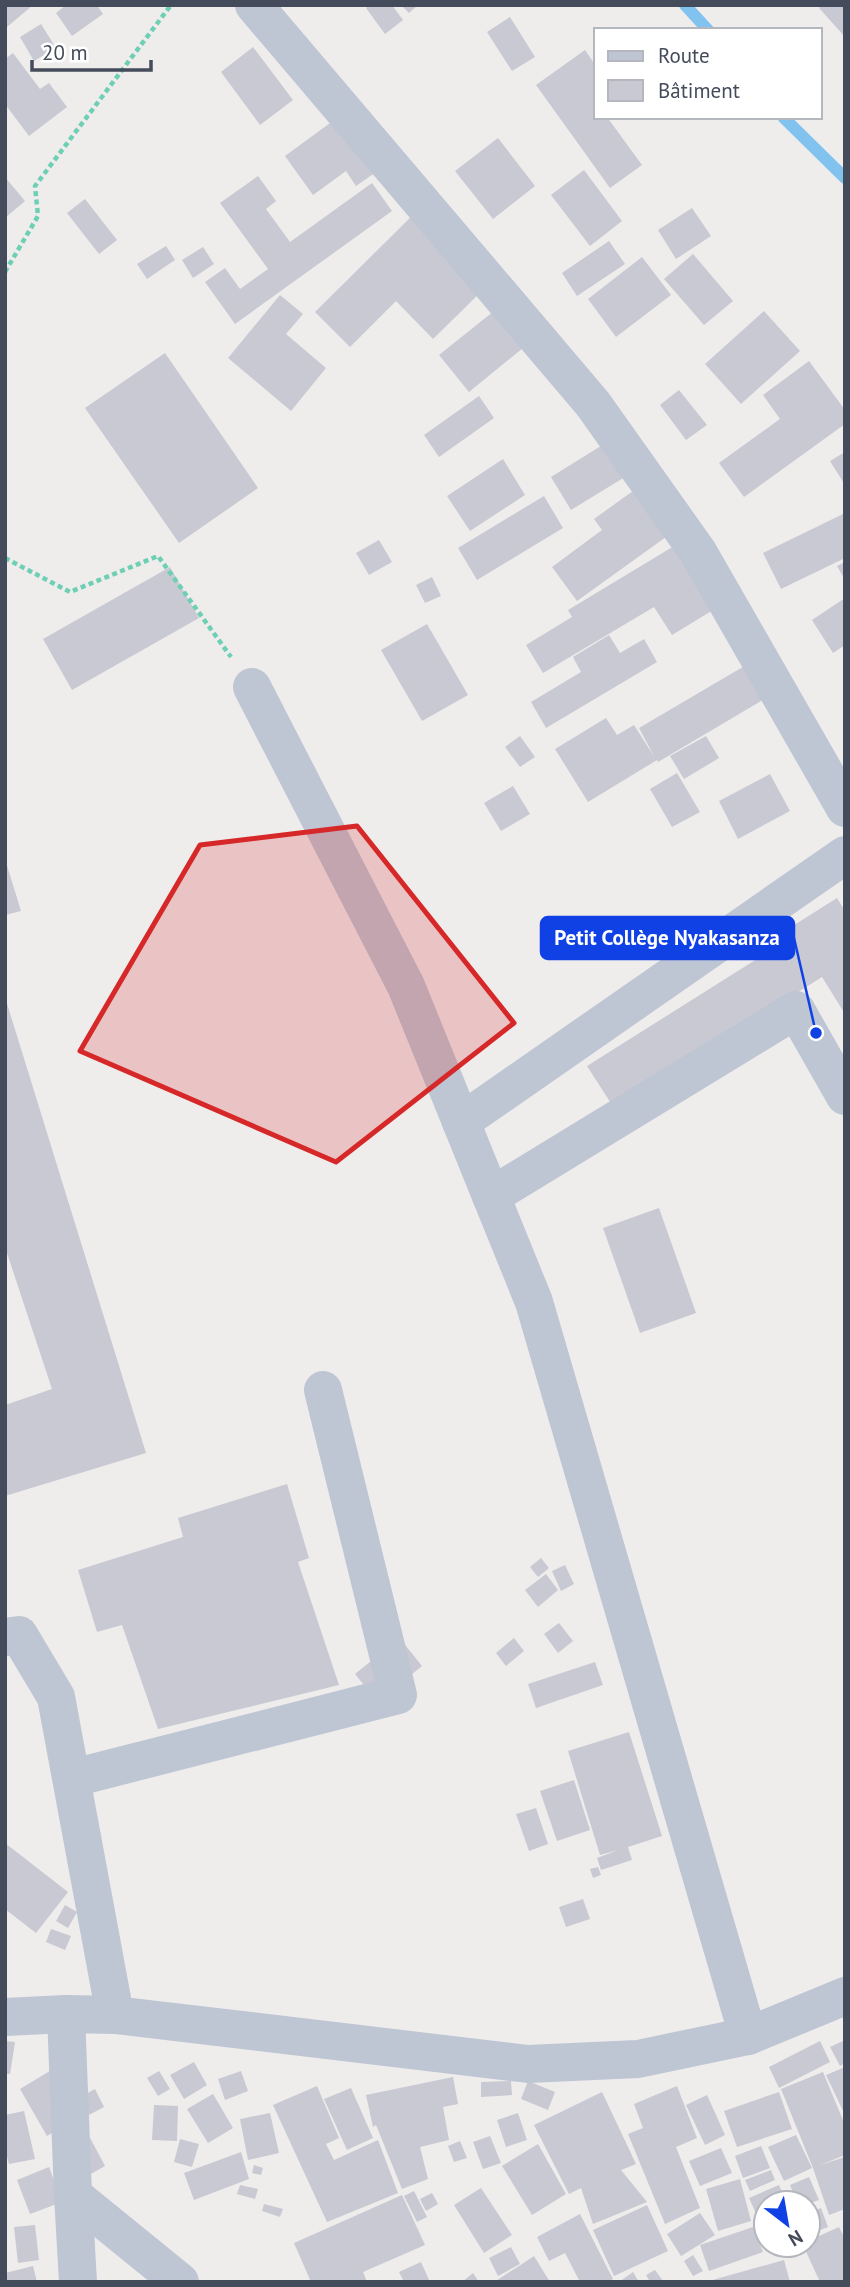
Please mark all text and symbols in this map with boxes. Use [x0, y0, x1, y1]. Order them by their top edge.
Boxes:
scale bar [32, 28, 150, 72]
legend [594, 28, 822, 119]
text: 20 m [42, 39, 88, 66]
text: Route [658, 42, 710, 69]
text: Bâtiment [658, 77, 740, 104]
callout: Petit Collège Nyakasanza [541, 917, 794, 959]
text: Petit Collège Nyakasanza [554, 924, 780, 951]
north arrow [752, 2189, 822, 2259]
text: N [784, 2225, 807, 2252]

